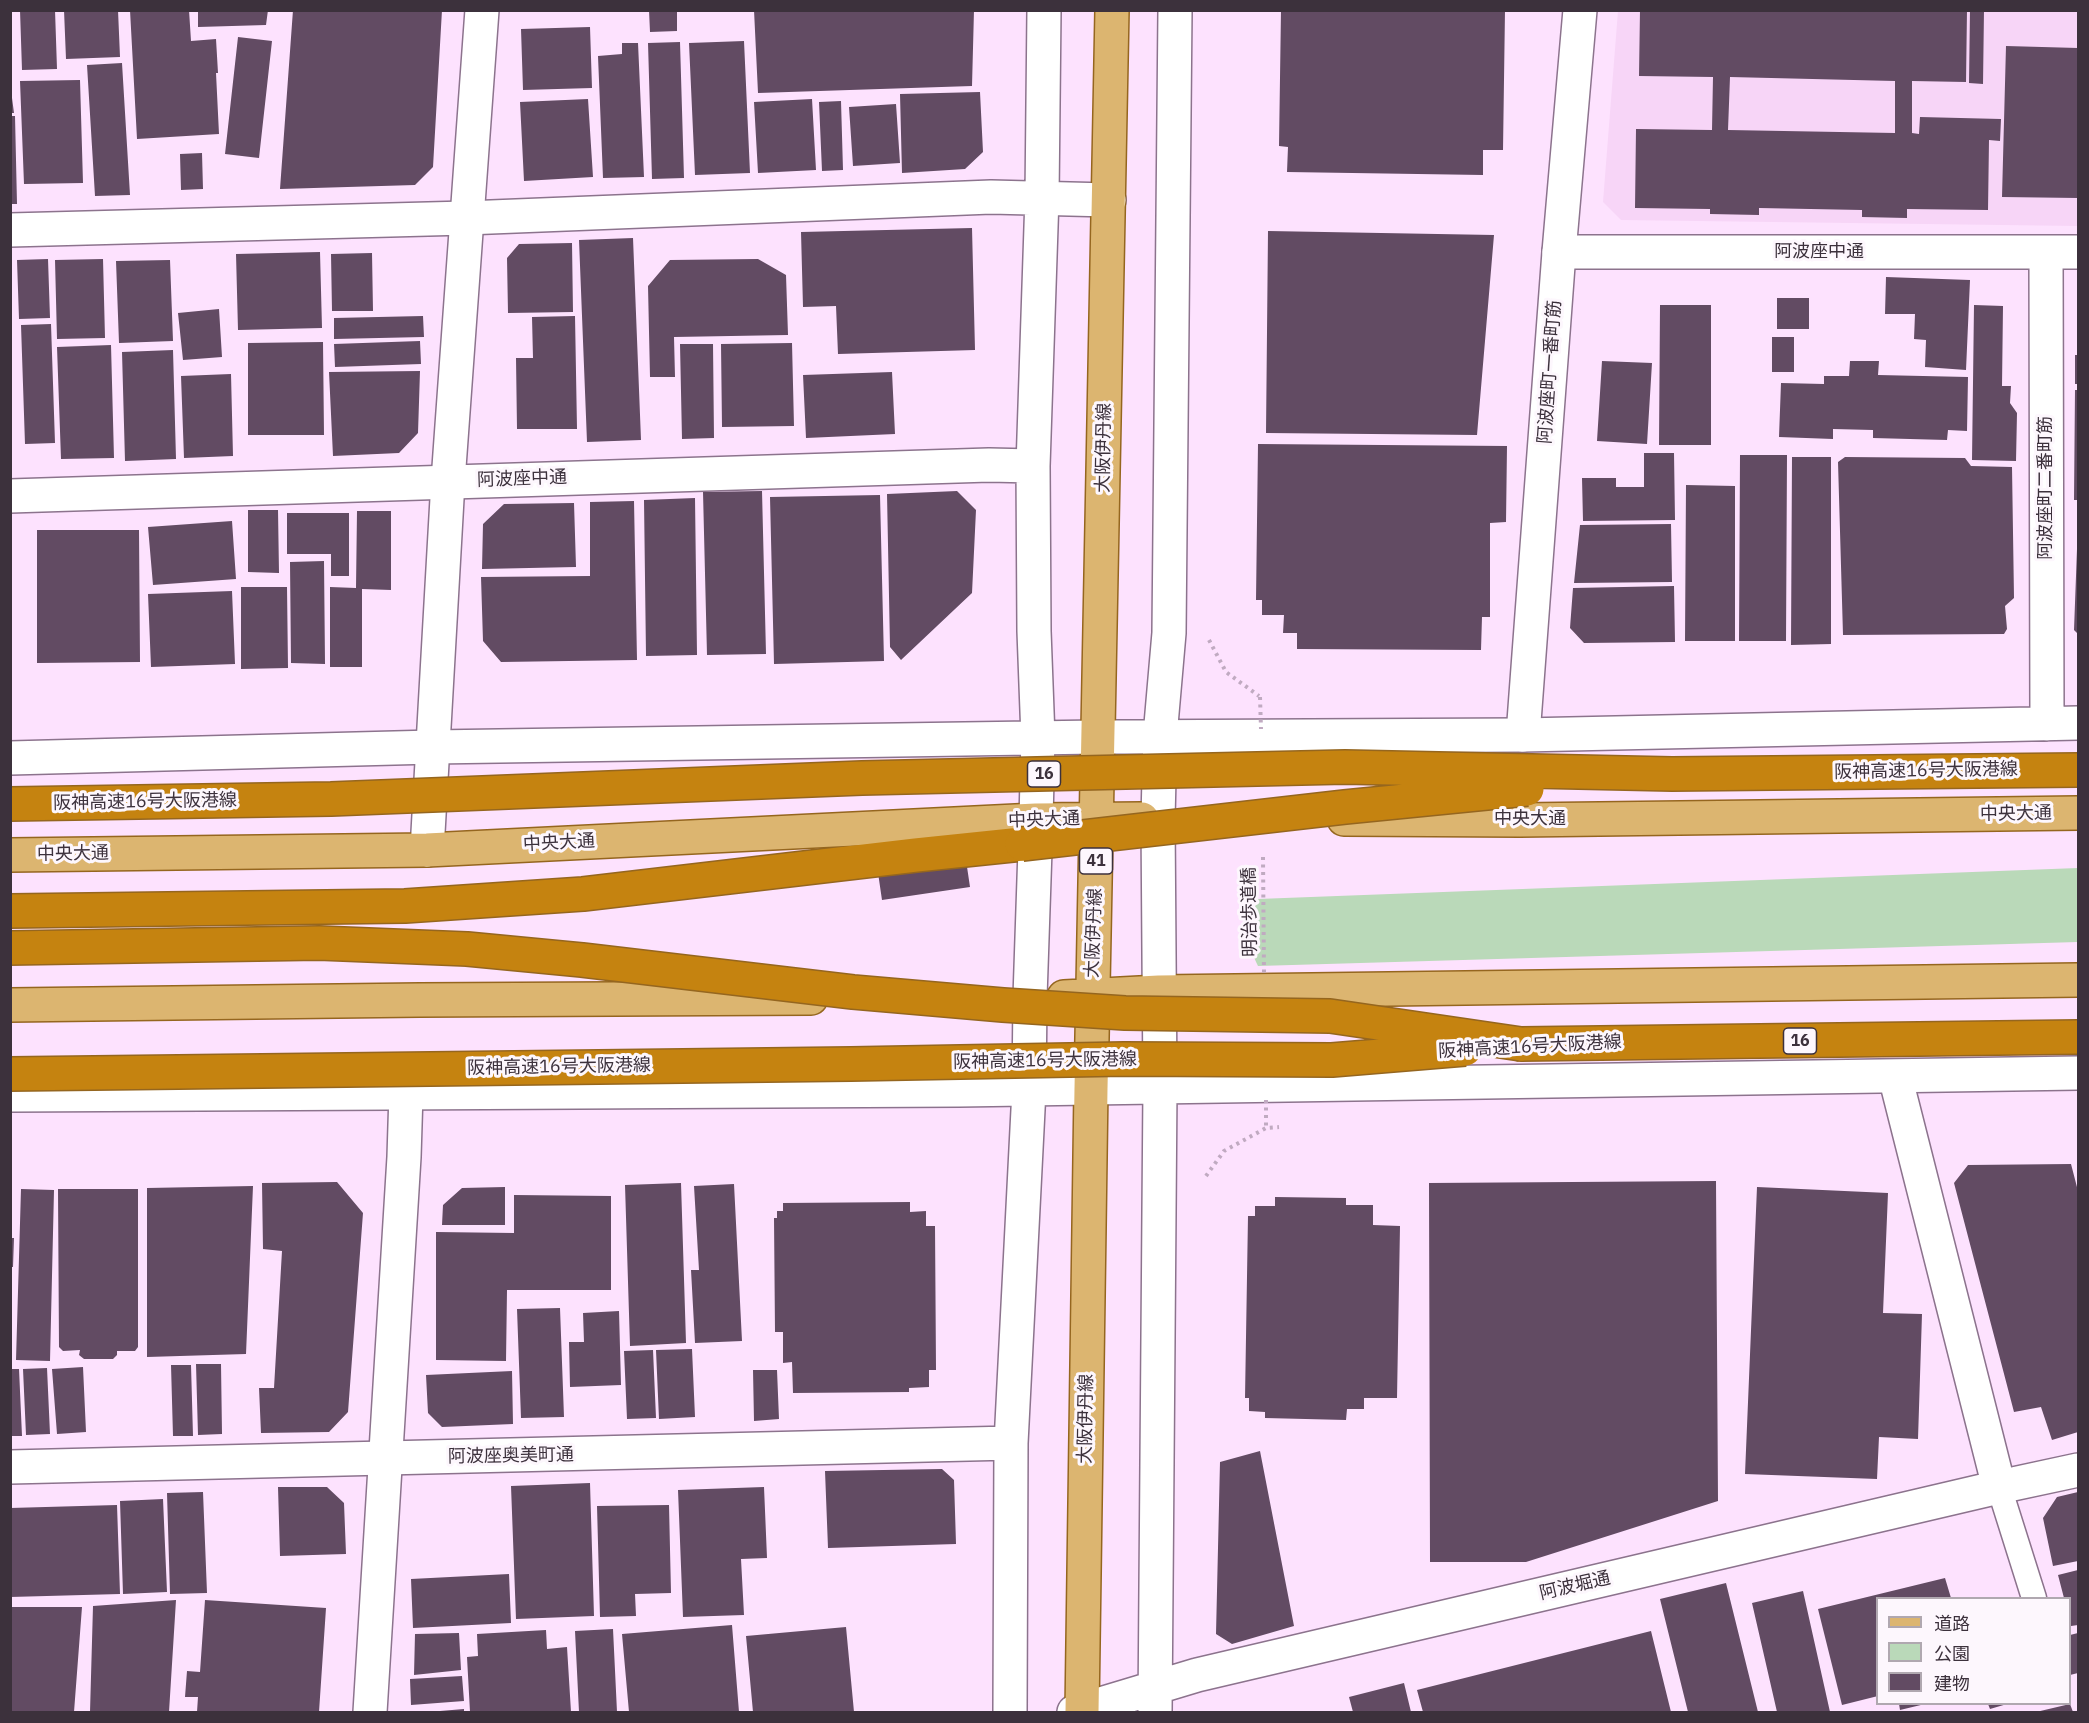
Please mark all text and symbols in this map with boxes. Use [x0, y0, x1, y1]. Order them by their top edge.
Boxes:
street label: 阿波座中通 [1774, 241, 1864, 263]
street label: 阿波座町一番町筋 [1534, 299, 1566, 445]
street label: 大阪伊丹線 [1092, 403, 1116, 493]
street label: 阿波座町二番町筋 [2035, 416, 2057, 560]
street label: 阿波座中通 [477, 467, 567, 491]
street label: 阪神高速16号大阪港線 [1834, 759, 2018, 783]
road number: 16 [1028, 761, 1060, 787]
street label: 阪神高速16号大阪港線 [53, 790, 237, 814]
street label: 中央大通 [1980, 803, 2052, 825]
street label: 中央大通 [1008, 808, 1080, 832]
street label: 中央大通 [1494, 808, 1566, 830]
street label: 中央大通 [522, 830, 596, 856]
street label: 中央大通 [37, 843, 109, 865]
road number: 41 [1080, 848, 1112, 874]
street label: 明治歩道橋 [1238, 867, 1262, 957]
street label: 大阪伊丹線 [1082, 888, 1106, 978]
road number: 16 [1784, 1028, 1816, 1054]
street label: 阪神高速16号大阪港線 [1438, 1031, 1622, 1063]
street label: 阪神高速16号大阪港線 [953, 1049, 1137, 1073]
street label: 阪神高速16号大阪港線 [467, 1055, 651, 1079]
street label: 大阪伊丹線 [1074, 1374, 1098, 1464]
street label: 阿波座奥美町通 [448, 1444, 574, 1468]
street label: 阿波堀通 [1537, 1567, 1613, 1605]
legend [1876, 1597, 2071, 1705]
text: 道路 [1934, 1612, 1970, 1635]
text: 公園 [1934, 1642, 1970, 1665]
text: 建物 [1934, 1672, 1970, 1695]

